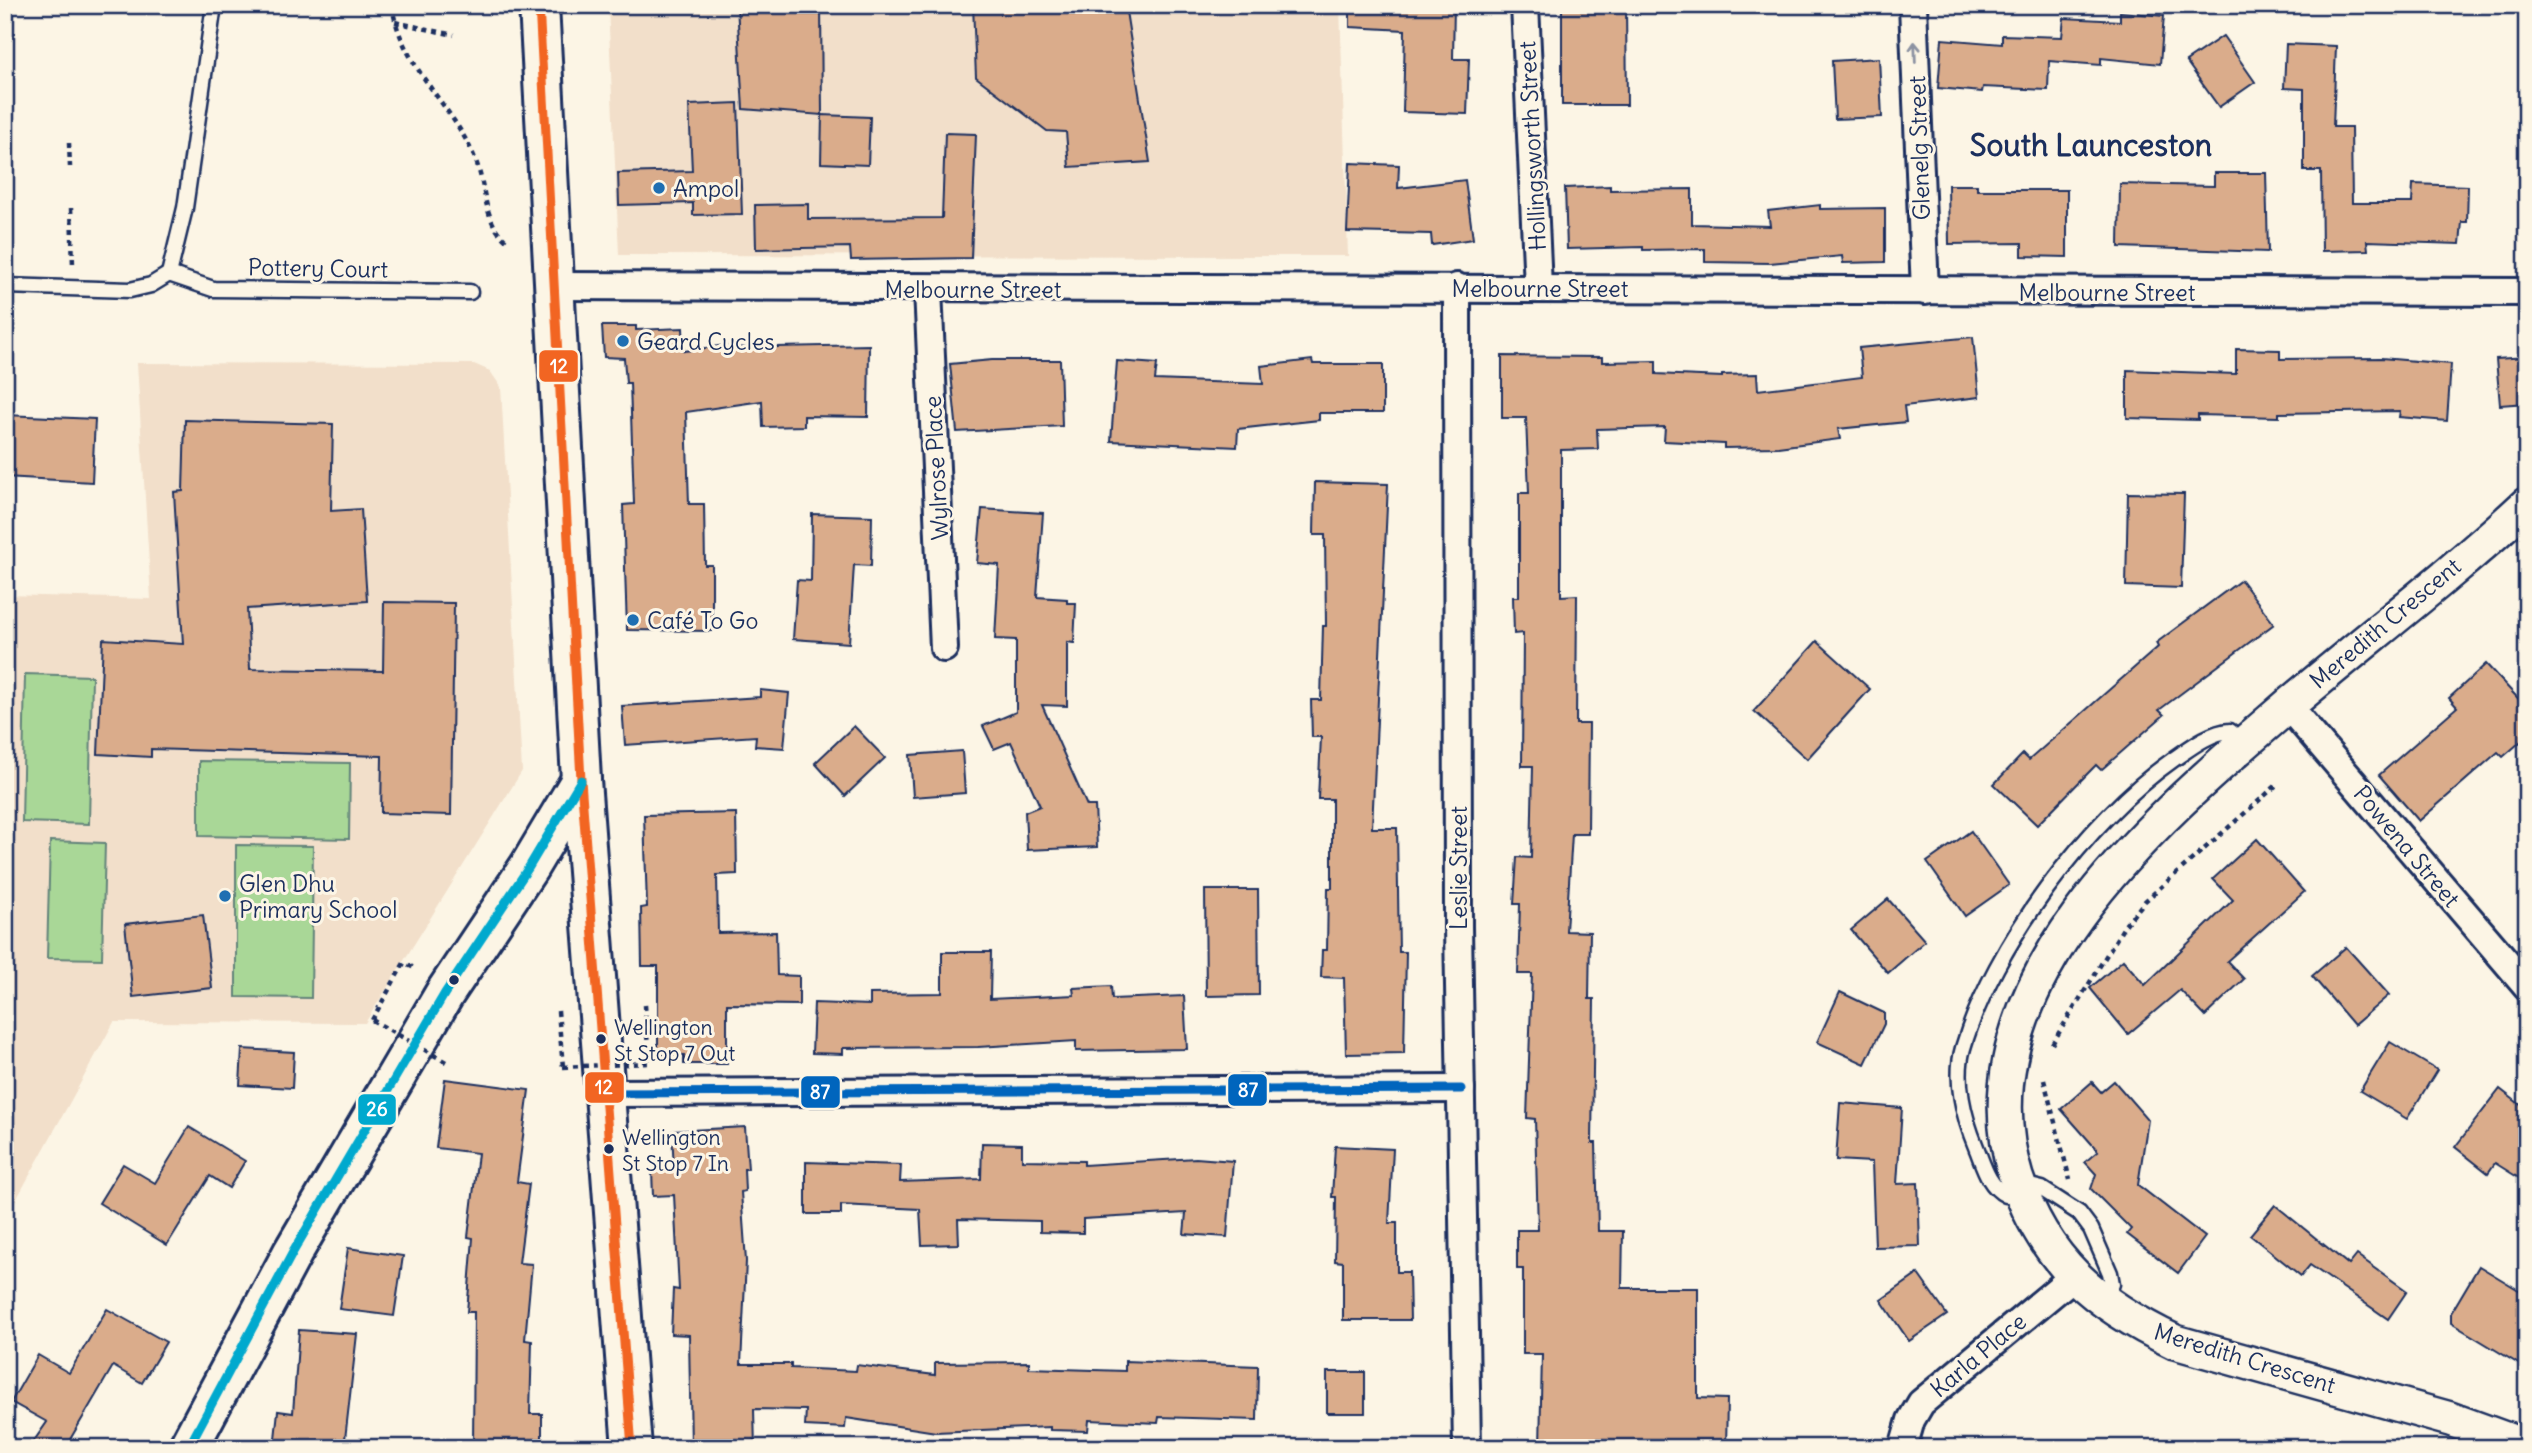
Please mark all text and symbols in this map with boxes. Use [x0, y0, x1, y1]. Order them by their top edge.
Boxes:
street label: Hollingsworth Street [1512, 40, 1552, 252]
one-way arrow [1908, 40, 1921, 63]
street label: Glenelg Street [1902, 75, 1936, 221]
district label: South Launceston [1970, 126, 2212, 164]
place label: Ampol [673, 174, 739, 203]
marker: Ampol [651, 180, 667, 196]
street label: Pottery Court [248, 252, 389, 284]
street label: Melbourne Street [1451, 274, 1629, 303]
street label: Melbourne Street [884, 275, 1062, 304]
street label: Melbourne Street [2018, 278, 2196, 307]
place label: Geard Cycles [637, 327, 775, 356]
marker: Geard Cycles [615, 333, 631, 349]
line badge: 12 [538, 349, 579, 383]
text: 12 [550, 354, 568, 378]
street label: Wylrose Place [918, 395, 954, 541]
street label: Meredith Crescent [2304, 551, 2467, 695]
place label: Café To Go [647, 606, 758, 635]
marker: Café To Go [625, 612, 641, 628]
street label: Powena Street [2348, 779, 2466, 913]
street label: Leslie Street [1444, 806, 1473, 930]
place label: Glen Dhu Primary School [239, 869, 397, 924]
marker: Glen Dhu Primary School [217, 888, 233, 904]
unlabelled marker [447, 973, 461, 987]
place label: Wellington St Stop 7 Out [614, 1014, 735, 1067]
marker: Wellington St Stop 7 Out [594, 1032, 608, 1046]
line badge: 12 [584, 1071, 625, 1104]
line badge: 87 [1227, 1073, 1268, 1107]
text: 12 [595, 1075, 613, 1099]
line badge: 87 [800, 1075, 841, 1109]
text: 87 [1238, 1078, 1259, 1102]
text: 87 [810, 1080, 831, 1104]
line badge: 26 [357, 1093, 397, 1126]
text: 26 [366, 1097, 388, 1121]
place label: Wellington St Stop 7 In [622, 1124, 729, 1177]
marker: Wellington St Stop 7 In [602, 1142, 616, 1156]
street label: Karla Place [1924, 1307, 2032, 1403]
street label: Meredith Crescent [2151, 1317, 2339, 1399]

